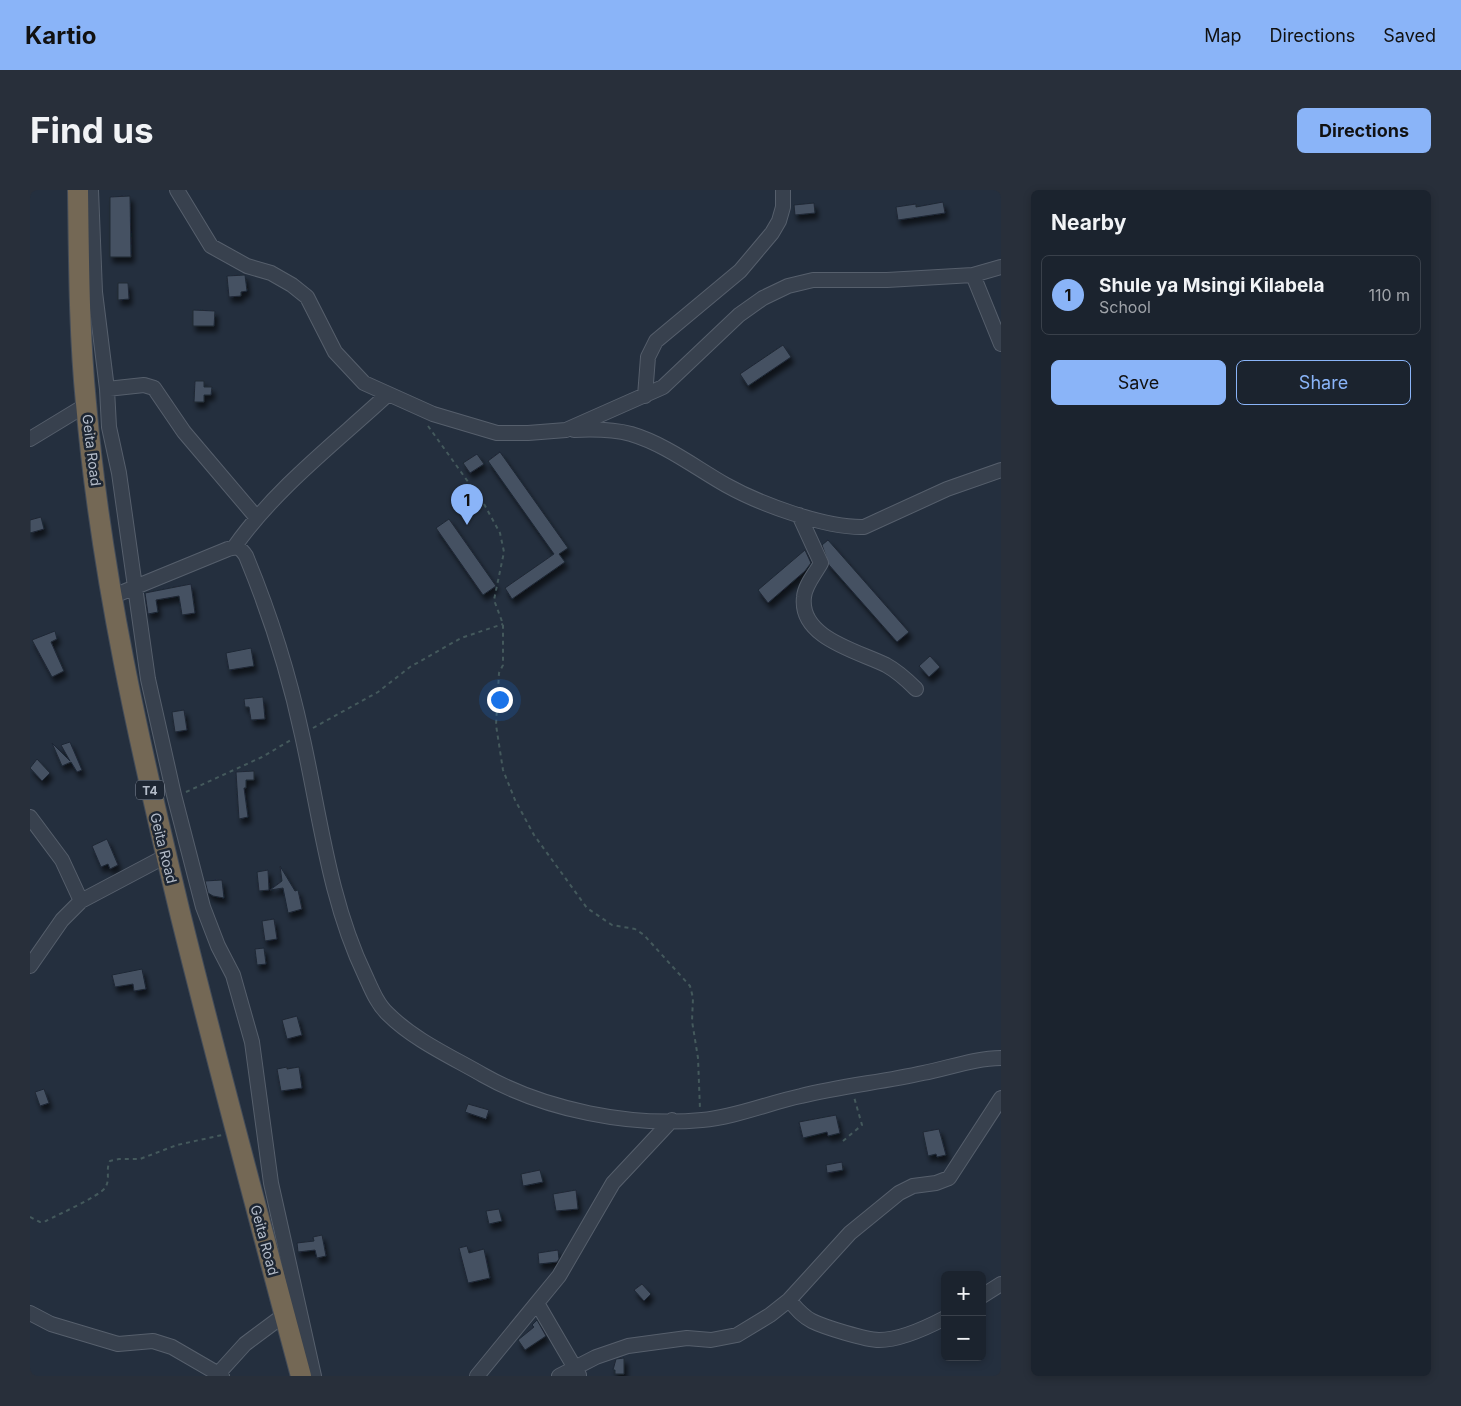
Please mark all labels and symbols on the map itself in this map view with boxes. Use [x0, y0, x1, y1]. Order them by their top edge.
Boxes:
street label: Geita Road [79, 413, 105, 487]
pin: 1 [451, 484, 483, 525]
your location [487, 687, 513, 713]
road number: T4 [136, 780, 164, 800]
street label: Geita Road [147, 811, 181, 885]
street label: Geita Road [247, 1203, 283, 1277]

